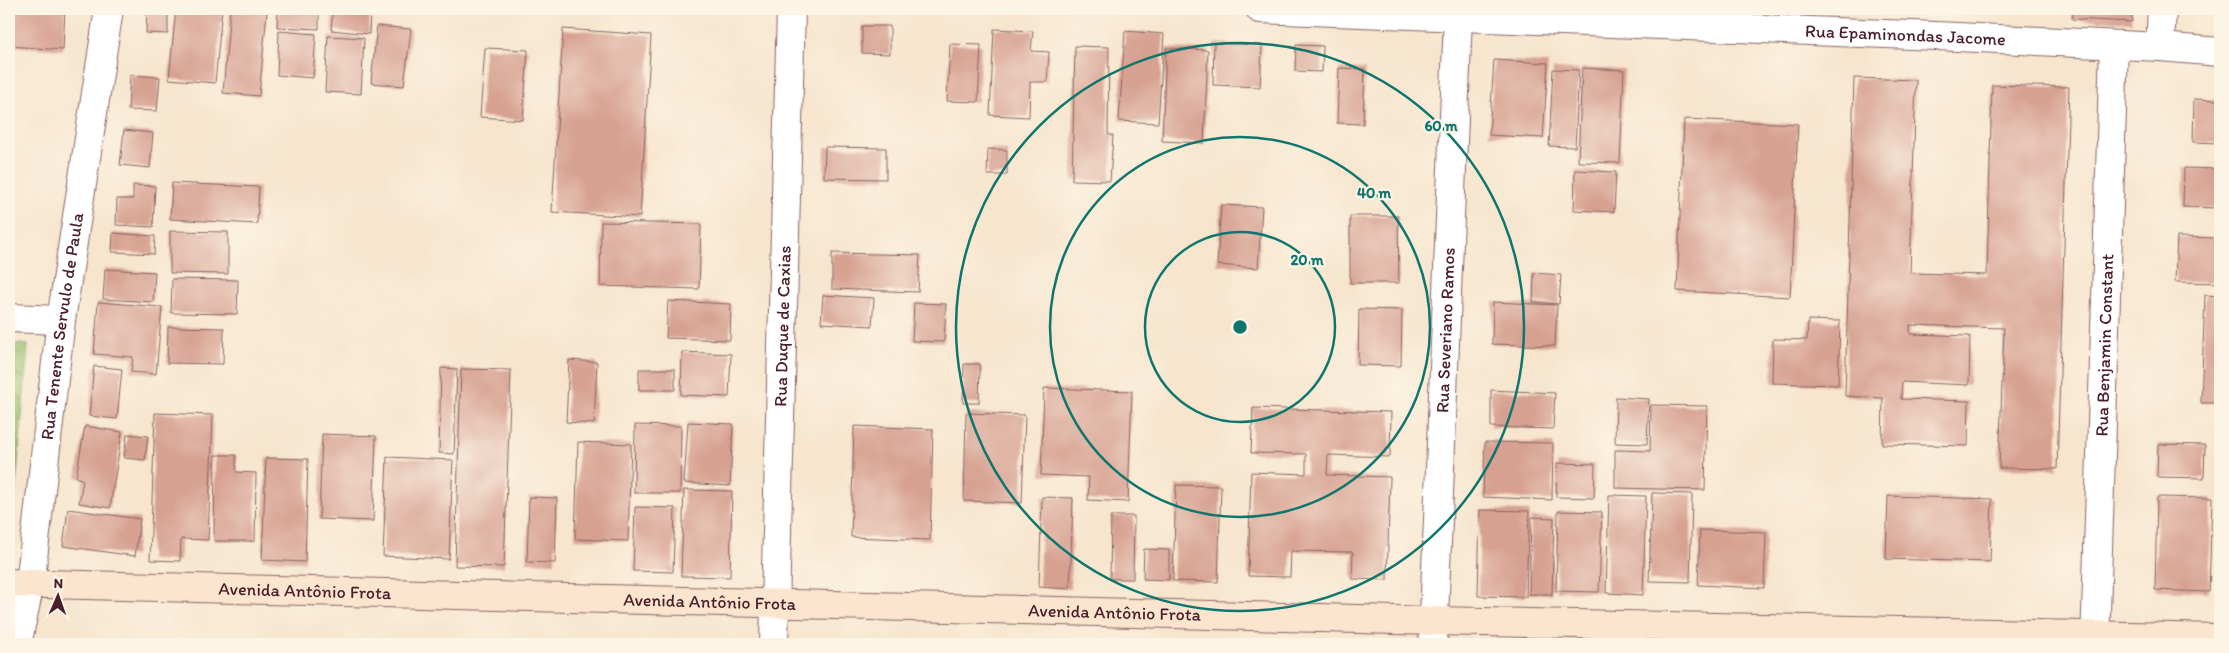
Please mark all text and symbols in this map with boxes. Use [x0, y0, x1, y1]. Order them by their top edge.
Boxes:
street label: Rua Epaminondas Jacome [1805, 20, 2006, 50]
text: 60 m [1424, 117, 1458, 135]
text: 40 m [1357, 184, 1392, 202]
street label: Rua Tenente Servulo de Paula [36, 211, 88, 441]
street label: Rua Duque de Caxias [769, 245, 796, 407]
street label: Rua Severiano Ramos [1431, 247, 1460, 414]
text: 20 m [1290, 251, 1324, 269]
street label: Rua Benjamin Constant [2091, 253, 2118, 437]
centre of rings [1231, 318, 1249, 336]
north arrow [32, 570, 82, 620]
text: N [53, 575, 63, 592]
street label: Avenida Antônio Frota [218, 578, 392, 604]
street label: Avenida Antônio Frota [623, 588, 797, 615]
street label: Avenida Antônio Frota [1028, 599, 1202, 626]

